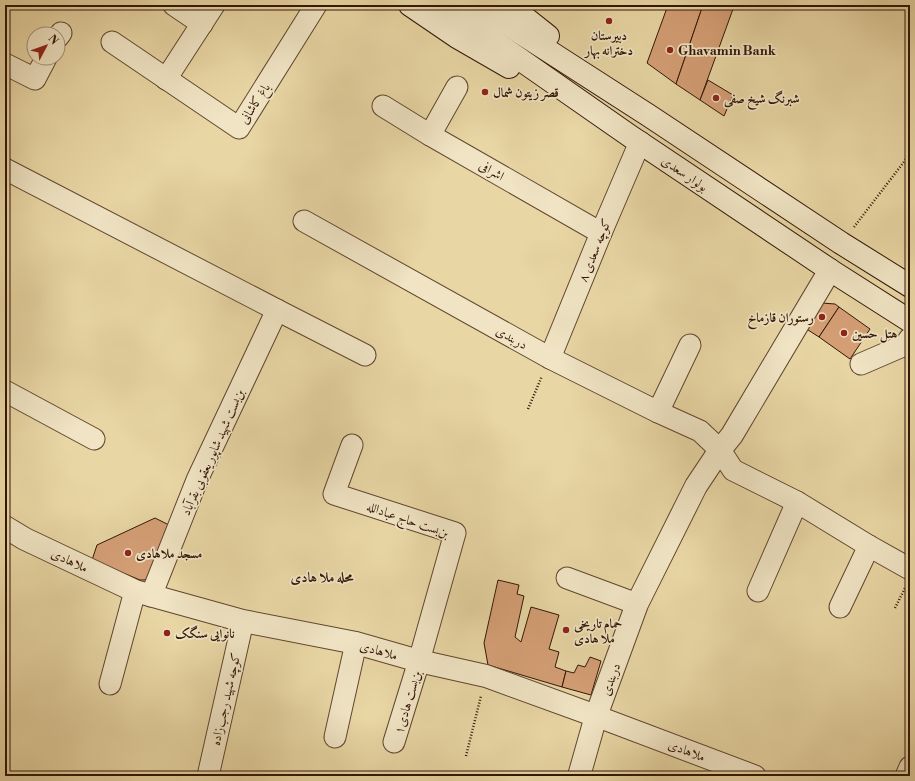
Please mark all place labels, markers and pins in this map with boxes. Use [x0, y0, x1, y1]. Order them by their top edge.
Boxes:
marker: دبیرستان دخترانه بهار [604, 16, 614, 26]
place label: دبیرستان دخترانه بهار [583, 28, 633, 60]
place label: Ghavamin Bank [678, 43, 777, 59]
marker: Ghavamin Bank [665, 45, 675, 55]
place label: قصر زیتون شمال [493, 85, 559, 102]
marker: قصر زیتون شمال [480, 87, 490, 97]
place label: شبرنگ شیخ صفی [723, 90, 800, 111]
marker: شبرنگ شیخ صفی [711, 93, 721, 103]
place label: رستوران قازماخ [748, 310, 814, 330]
marker: رستوران قازماخ [817, 312, 827, 322]
place label: هتل حسین [852, 326, 897, 343]
marker: هتل حسین [839, 328, 849, 338]
place label: مسجد ملاهادی [136, 546, 202, 562]
marker: مسجد ملاهادی [123, 548, 133, 558]
place label: حمام تاریخی ملا هادی [574, 616, 622, 647]
place label: نانوایی سنگک [175, 625, 235, 642]
marker: حمام تاریخی ملا هادی [561, 625, 571, 635]
marker: نانوایی سنگک [162, 628, 172, 638]

